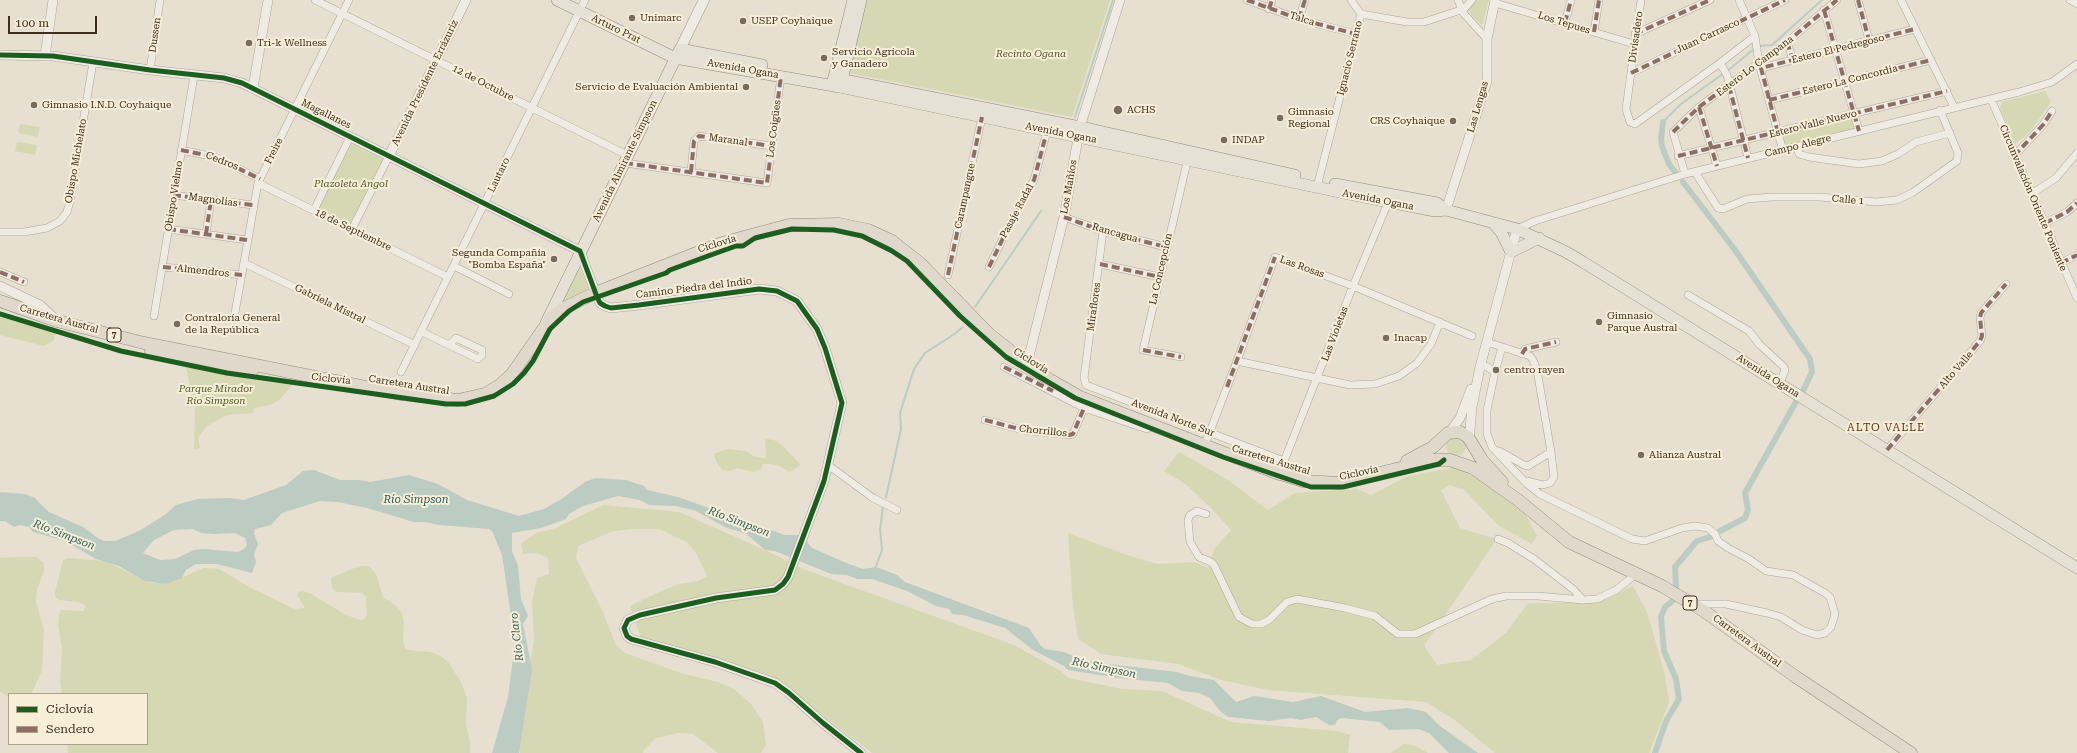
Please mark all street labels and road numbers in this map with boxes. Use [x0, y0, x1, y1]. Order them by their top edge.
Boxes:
street label: Los Tepues [1536, 9, 1592, 37]
street label: Talca [1288, 10, 1316, 28]
street label: Divisadero [1626, 10, 1646, 64]
street label: Arturo Prat [589, 12, 643, 46]
street label: Juan Carrasco [1674, 16, 1742, 56]
street label: Dussen [147, 17, 163, 53]
street label: Avenida Presidente Errázuriz [389, 18, 461, 148]
street label: Ignacio Serrano [1335, 19, 1365, 97]
street label: Estero El Pedregoso [1790, 32, 1886, 66]
street label: Estero Lo Campana [1714, 33, 1796, 99]
street label: Avenida Ogana [706, 57, 780, 81]
street label: 12 de Octubre [450, 62, 516, 104]
street label: Estero La Concordia [1801, 62, 1899, 98]
street label: Las Lengas [1465, 80, 1491, 134]
street label: Magallanes [299, 97, 353, 131]
street label: Avenida Almirante Simpson [590, 98, 660, 224]
street label: Los Coigües [764, 99, 784, 159]
street label: Estero Valle Nuevo [1768, 107, 1858, 141]
street label: Obispo Michelato [63, 118, 89, 204]
street label: Avenida Ogana [1024, 120, 1098, 146]
street label: Circunvalación Oriente Poniente [1997, 123, 2069, 273]
street label: Maranal [708, 131, 748, 149]
street label: Campo Alegre [1764, 132, 1832, 160]
street label: Freire [262, 136, 286, 166]
street label: Cedros [204, 149, 240, 173]
street label: Lautaro [485, 156, 513, 194]
street label: Los Mañíos [1058, 159, 1080, 215]
street label: Obispo Vielmo [162, 160, 186, 232]
street label: Carampangue [952, 162, 978, 230]
street label: Pasaje Radal [998, 182, 1036, 240]
street label: Avenida Ogana [1341, 187, 1415, 213]
street label: Magnolias [188, 191, 238, 209]
street label: Calle 1 [1831, 193, 1865, 207]
street label: 18 de Septiembre [313, 206, 393, 254]
street label: Rancagua [1091, 221, 1139, 245]
street label: Ciclovía [696, 232, 738, 256]
street label: La Concepción [1147, 232, 1175, 306]
street label: Las Rosas [1278, 253, 1326, 281]
street label: Almendros [176, 262, 230, 280]
street label: Camino Piedra del Indio [635, 275, 753, 301]
street label: Gabriela Mistral [293, 282, 367, 326]
street label: Miraflores [1085, 282, 1103, 332]
street label: Carretera Austral [18, 302, 100, 336]
street label: Las Violetas [1319, 305, 1351, 363]
road number: 7 [107, 328, 121, 342]
street label: Ciclovía [1011, 345, 1051, 377]
street label: Alto Valle [1936, 349, 1976, 391]
street label: Avenida Ogana [1734, 352, 1802, 400]
street label: Ciclovía [311, 371, 351, 387]
street label: Carretera Austral [368, 373, 450, 397]
street label: Avenida Norte Sur [1130, 397, 1216, 439]
street label: Chorrillos [1018, 423, 1068, 439]
street label: Carretera Austral [1230, 442, 1312, 478]
street label: Ciclovía [1338, 463, 1380, 483]
road number: 7 [1683, 596, 1697, 610]
street label: Carretera Austral [1711, 612, 1783, 670]

